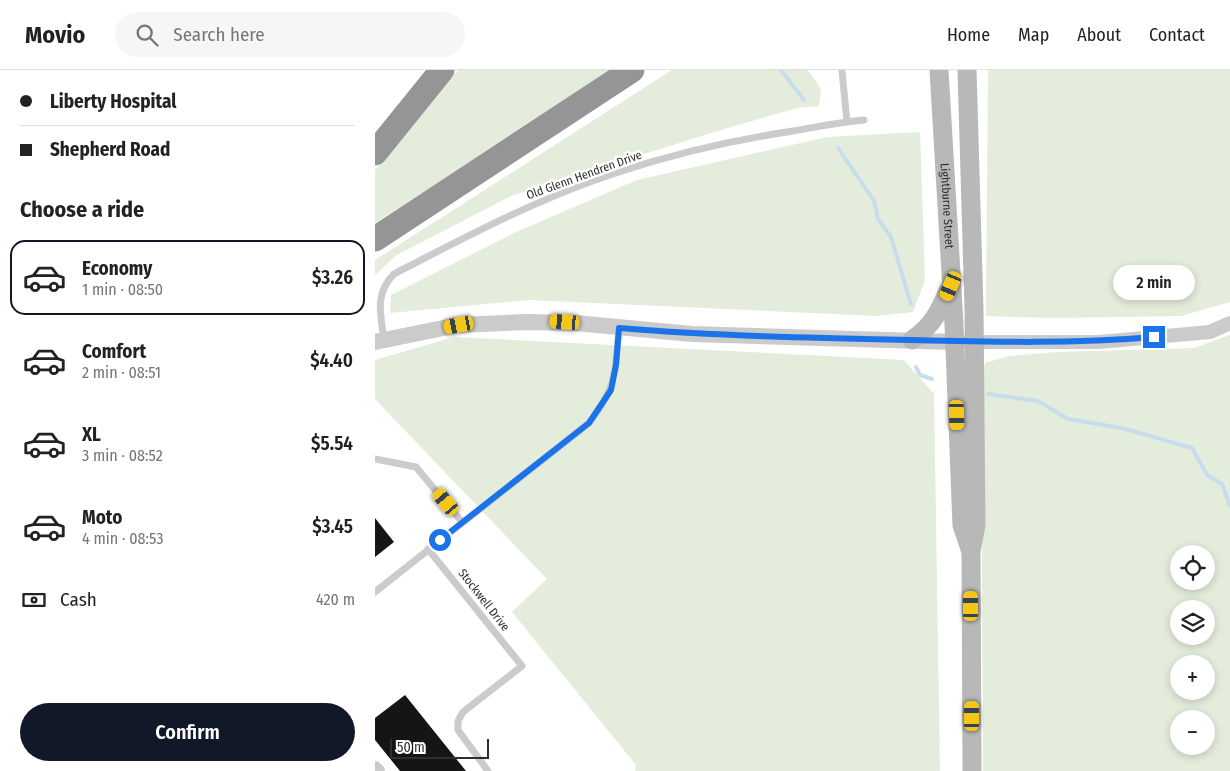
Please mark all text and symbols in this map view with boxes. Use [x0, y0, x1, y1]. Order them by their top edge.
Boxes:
search box [115, 12, 465, 57]
text: Movio [25, 21, 85, 49]
icon: search [133, 21, 161, 49]
text: Search here [173, 23, 265, 46]
text: Home [947, 24, 990, 46]
text: Map [1018, 24, 1049, 46]
text: About [1077, 24, 1121, 46]
text: Contact [1149, 24, 1205, 46]
text: Liberty Hospital [50, 90, 176, 113]
text: Shepherd Road [50, 138, 170, 161]
street label: Old Glenn Hendren Drive [524, 148, 644, 202]
street label: Lightburne Street [938, 163, 957, 249]
text: Choose a ride [20, 196, 144, 223]
icon: car [22, 255, 67, 300]
text: Economy [82, 257, 152, 280]
callout: 2 min [1113, 264, 1195, 300]
text: $3.26 [312, 266, 353, 289]
car [938, 269, 963, 303]
text: 2 min [1136, 273, 1172, 292]
text: 1 min · 08:50 [82, 280, 163, 299]
car [549, 313, 580, 331]
car [442, 315, 475, 335]
route end [1143, 326, 1165, 348]
icon: car [22, 338, 67, 383]
text: Comfort [82, 340, 146, 363]
text: $4.40 [310, 349, 353, 372]
text: 2 min · 08:51 [82, 363, 161, 382]
car [948, 400, 965, 430]
icon: car [22, 421, 67, 466]
text: XL [82, 423, 101, 446]
text: $5.54 [311, 432, 353, 455]
text: 3 min · 08:52 [82, 446, 163, 465]
car [430, 486, 461, 518]
icon: car [22, 504, 67, 549]
text: Moto [82, 506, 122, 529]
text: $3.45 [312, 515, 353, 538]
text: 4 min · 08:53 [82, 529, 163, 548]
route start [429, 529, 451, 551]
map controls [1170, 545, 1215, 755]
button: locate [1170, 545, 1215, 590]
street label: Stockwell Drive [455, 566, 513, 634]
icon: cash [20, 586, 48, 614]
text: Cash [60, 588, 97, 611]
text: 420 m [316, 590, 355, 609]
car [963, 591, 978, 621]
button: layers [1170, 600, 1215, 645]
button: + [1170, 655, 1215, 700]
car [964, 701, 979, 731]
button: Confirm [20, 703, 355, 761]
button: − [1170, 710, 1215, 755]
scale bar [390, 736, 489, 759]
text: 50 m [397, 739, 425, 756]

